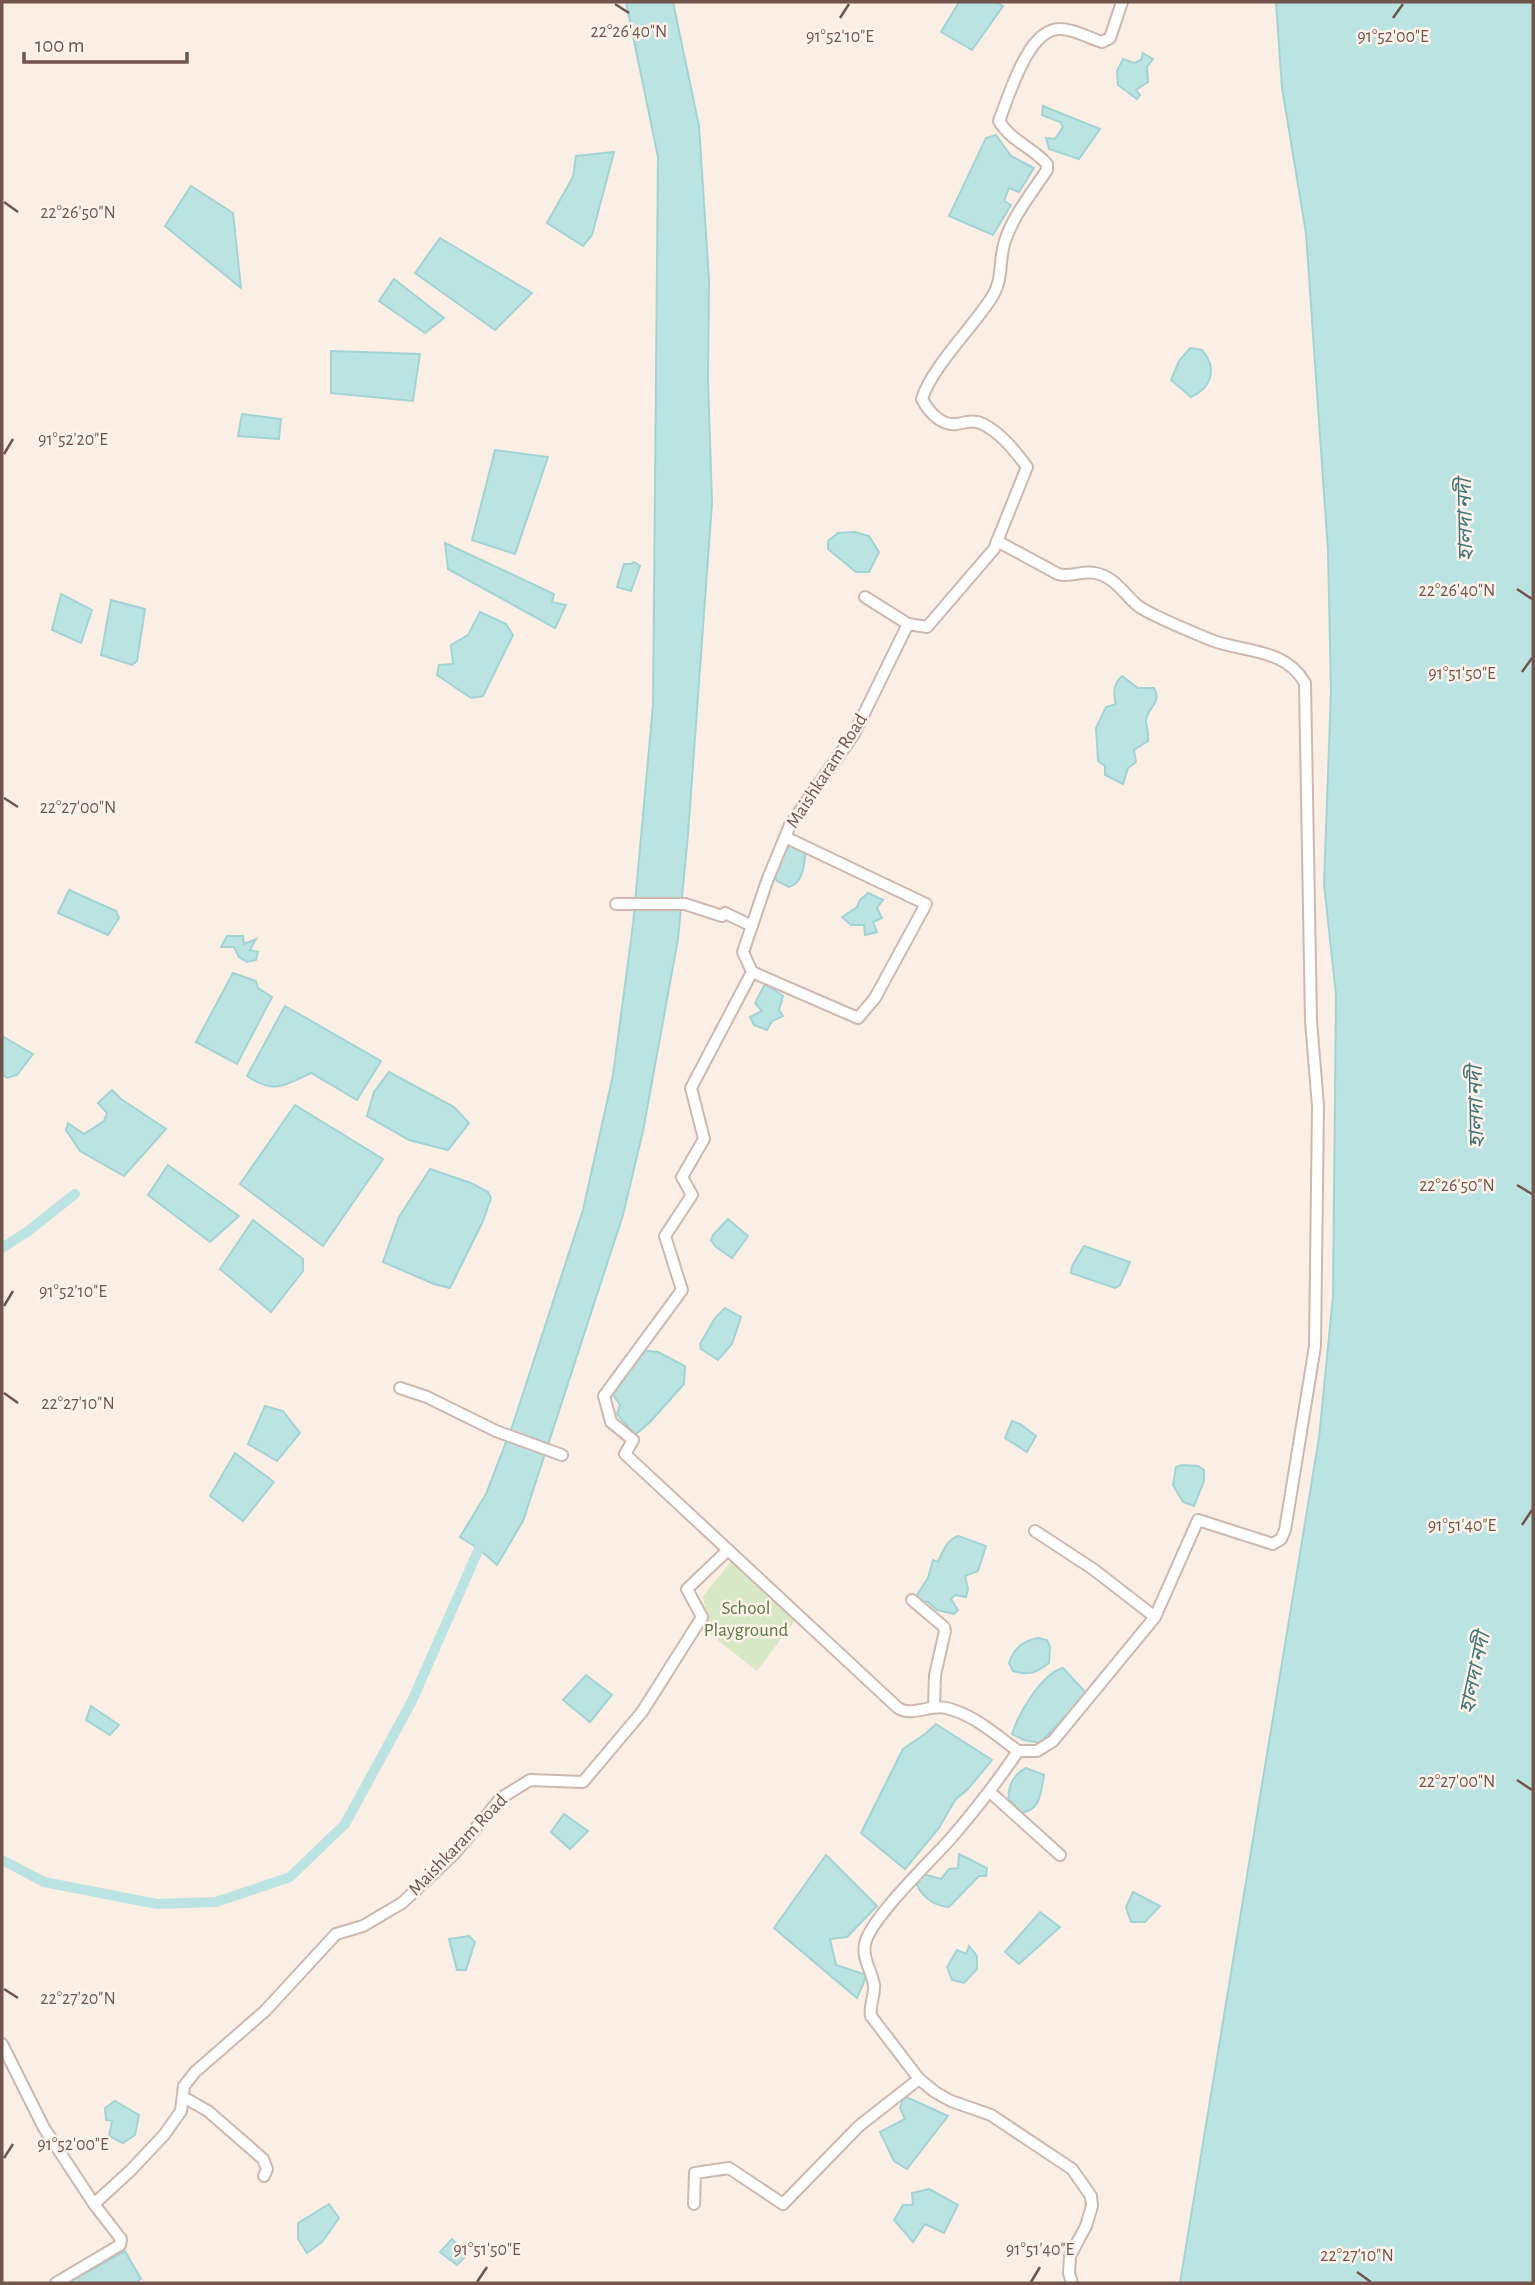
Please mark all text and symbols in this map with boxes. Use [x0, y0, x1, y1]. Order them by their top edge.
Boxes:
scale bar [24, 21, 187, 65]
text: 22°26'40"N [591, 23, 667, 41]
text: 91°52'10"E [806, 28, 874, 46]
text: 91°52'00"E [1357, 28, 1429, 46]
text: 100 m [35, 35, 85, 56]
text: 22°26'50"N [40, 204, 116, 222]
text: 91°52'20"E [38, 431, 108, 449]
water label: হালদা নদী [1451, 474, 1476, 561]
text: 22°26'40"N [1419, 582, 1495, 600]
text: 91°51'50"E [1428, 665, 1496, 683]
street label: Maishkaram Road [783, 710, 871, 832]
text: 22°27'00"N [40, 799, 116, 817]
water label: হালদা নদী [1462, 1061, 1487, 1148]
text: 22°26'50"N [1419, 1177, 1495, 1195]
text: 91°52'10"E [39, 1283, 107, 1301]
text: 22°27'10"N [41, 1395, 115, 1413]
text: 91°51'40"E [1428, 1517, 1497, 1535]
park label: School Playground [704, 1599, 788, 1640]
water label: হালদা নদী [1453, 1626, 1495, 1715]
text: 22°27'00"N [1419, 1773, 1495, 1791]
street label: Maishkaram Road [405, 1791, 511, 1899]
text: 22°27'20"N [40, 1990, 116, 2008]
text: 91°52'00"E [37, 2136, 109, 2154]
text: 91°51'50"E [453, 2241, 521, 2259]
text: 91°51'40"E [1006, 2241, 1075, 2259]
text: 22°27'10"N [1320, 2247, 1394, 2265]

